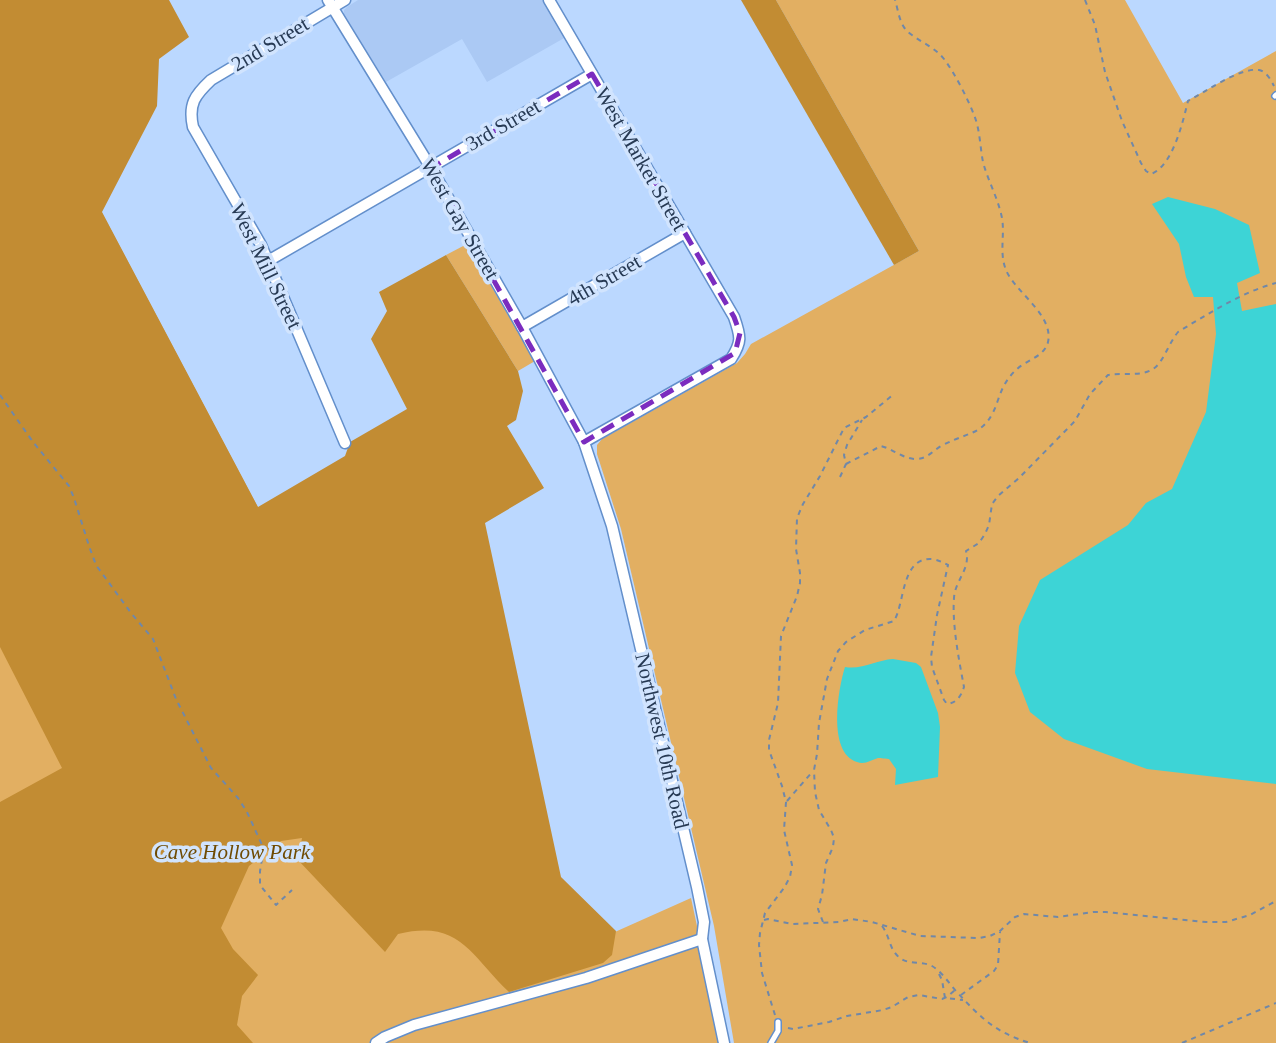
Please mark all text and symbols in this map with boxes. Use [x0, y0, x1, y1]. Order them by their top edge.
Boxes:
street label: 2nd Street [227, 12, 313, 76]
street label: West Market Street [590, 83, 692, 235]
street label: 3rd Street [461, 94, 545, 156]
street label: West Gay Street [416, 154, 504, 284]
street label: West Mill Street [225, 199, 307, 333]
street label: 4th Street [563, 249, 645, 311]
street label: Northwest 10th Road [630, 651, 694, 832]
park label: Cave Hollow Park [154, 840, 311, 864]

